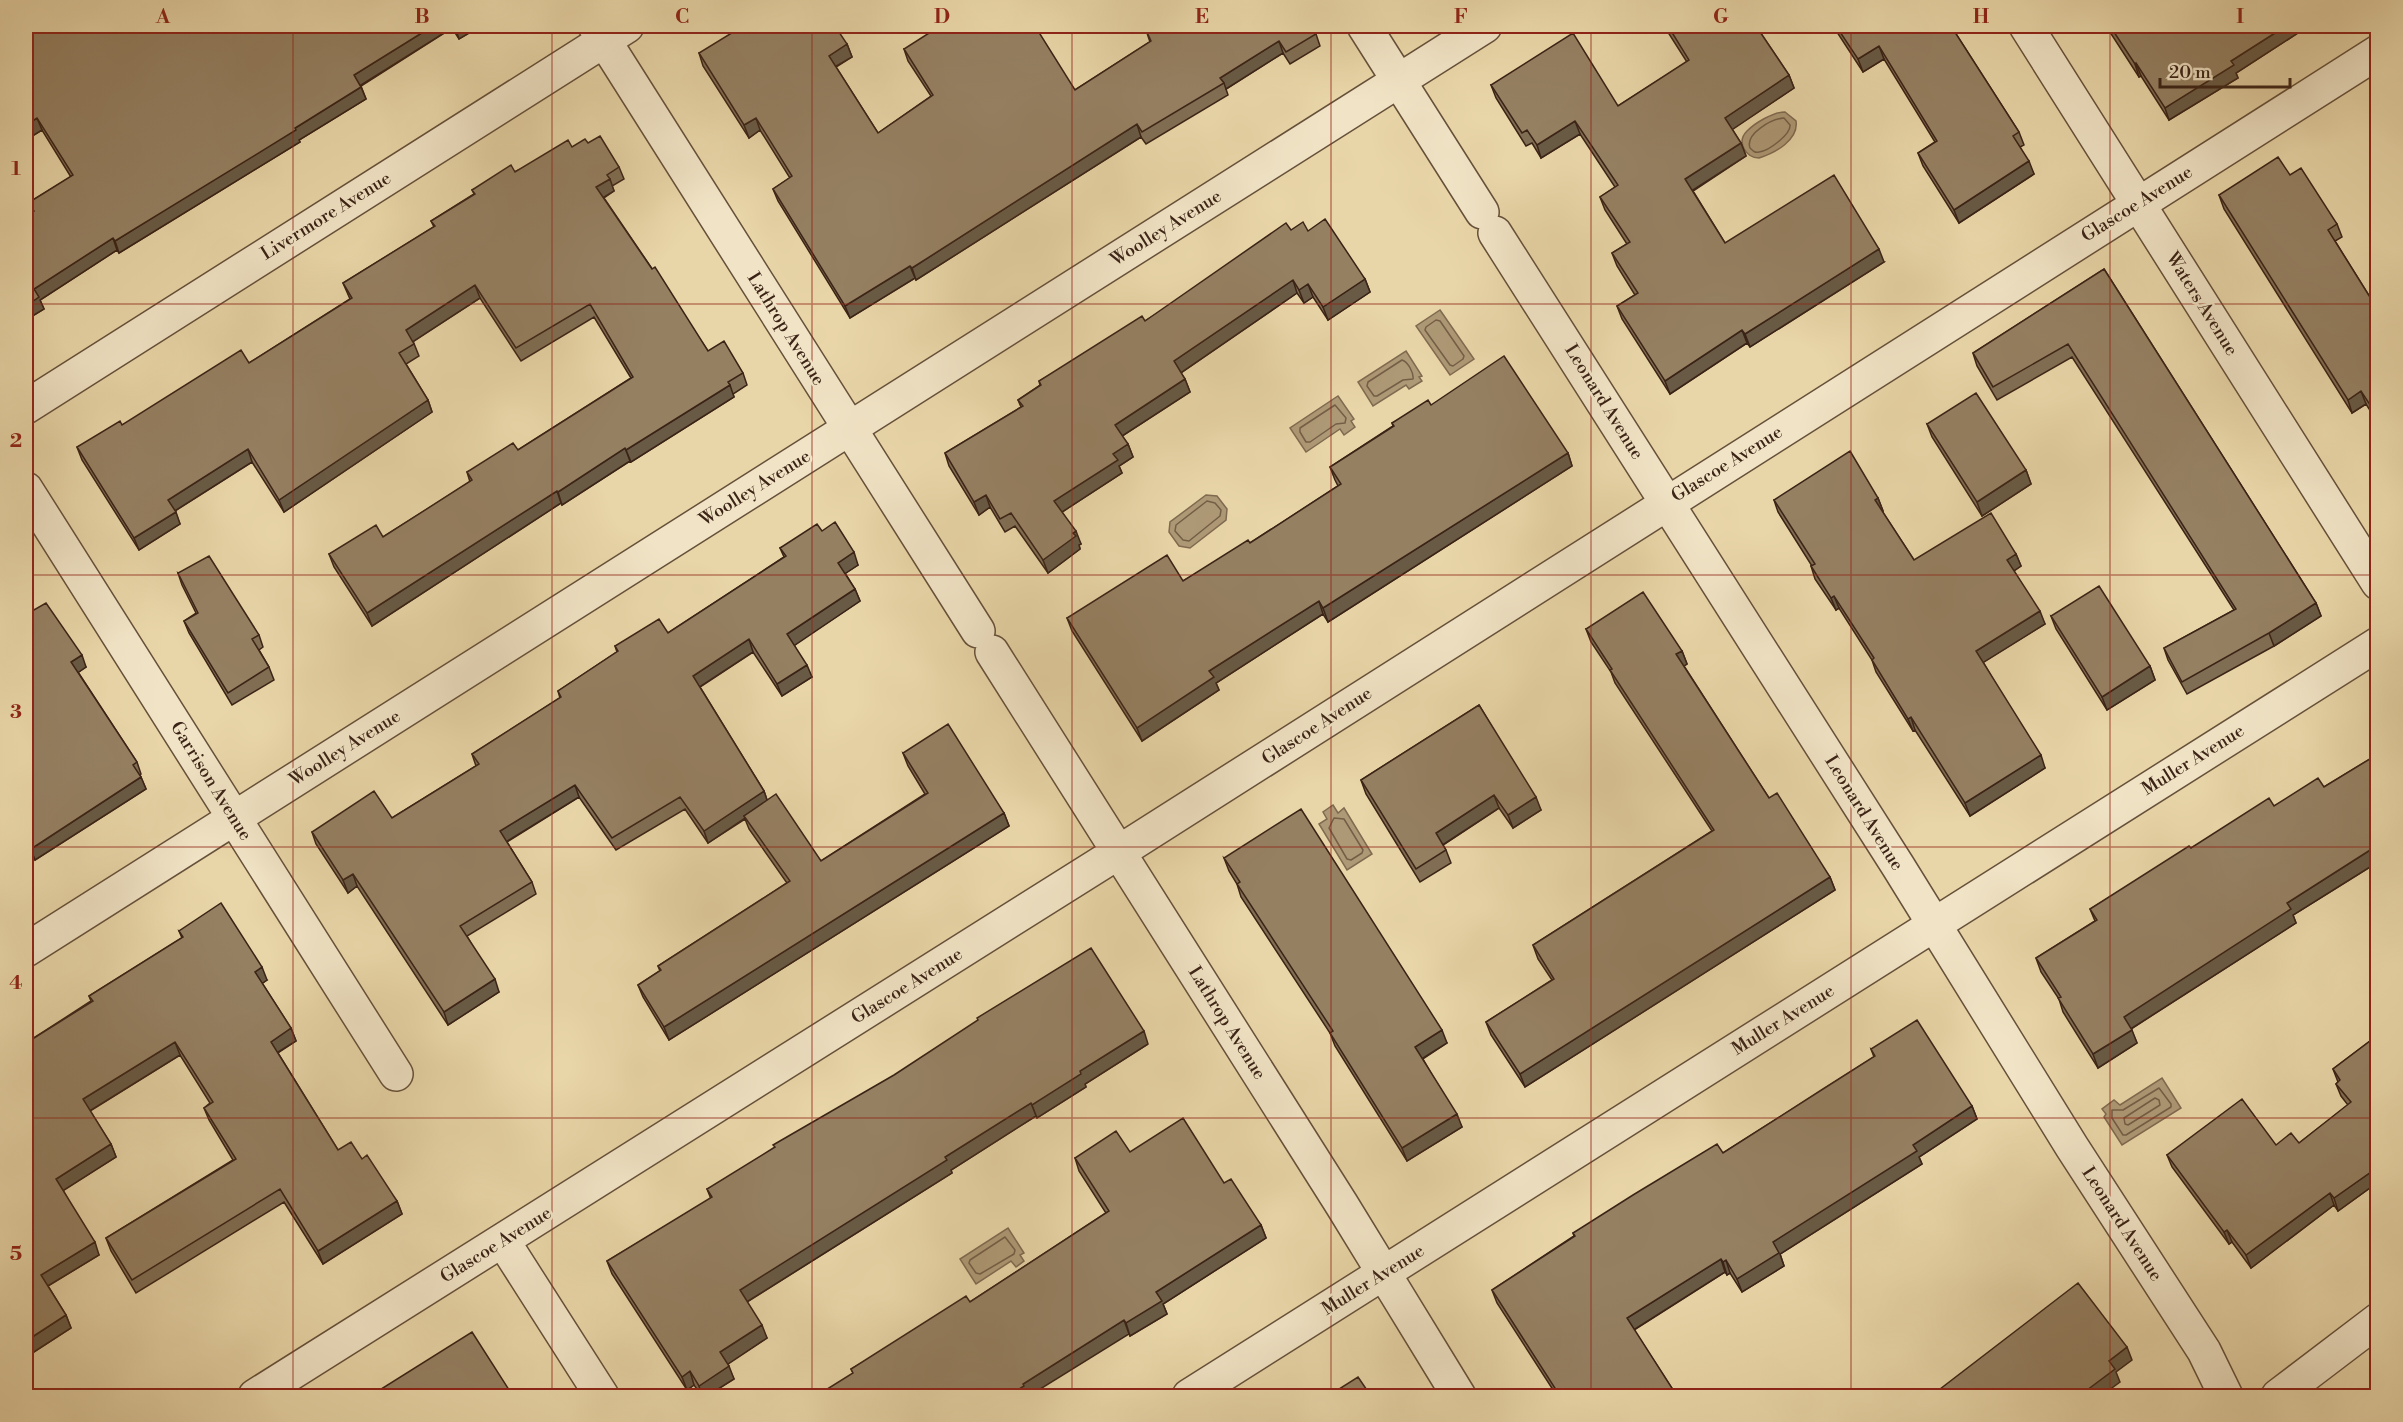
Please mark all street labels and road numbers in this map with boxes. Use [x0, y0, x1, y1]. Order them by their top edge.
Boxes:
street label: Glascoe Avenue [2077, 161, 2197, 247]
street label: Livermore Avenue [257, 167, 395, 265]
street label: Woolley Avenue [1105, 185, 1226, 272]
street label: Waters Avenue [2160, 247, 2243, 360]
street label: Lathrop Avenue [742, 268, 830, 390]
street label: Leonard Avenue [1559, 340, 1649, 464]
street label: Glascoe Avenue [1667, 421, 1787, 507]
street label: Woolley Avenue [694, 445, 815, 532]
street label: Glascoe Avenue [1258, 682, 1376, 770]
street label: Woolley Avenue [284, 705, 405, 792]
street label: Garrison Avenue [165, 717, 257, 845]
street label: Muller Avenue [2137, 719, 2249, 801]
street label: Leonard Avenue [1819, 751, 1909, 875]
street label: Glascoe Avenue [847, 943, 967, 1029]
street label: Lathrop Avenue [1183, 962, 1271, 1084]
street label: Muller Avenue [1727, 979, 1839, 1061]
street label: Leonard Avenue [2076, 1162, 2168, 1286]
street label: Glascoe Avenue [436, 1202, 556, 1288]
street label: Muller Avenue [1317, 1239, 1429, 1321]

